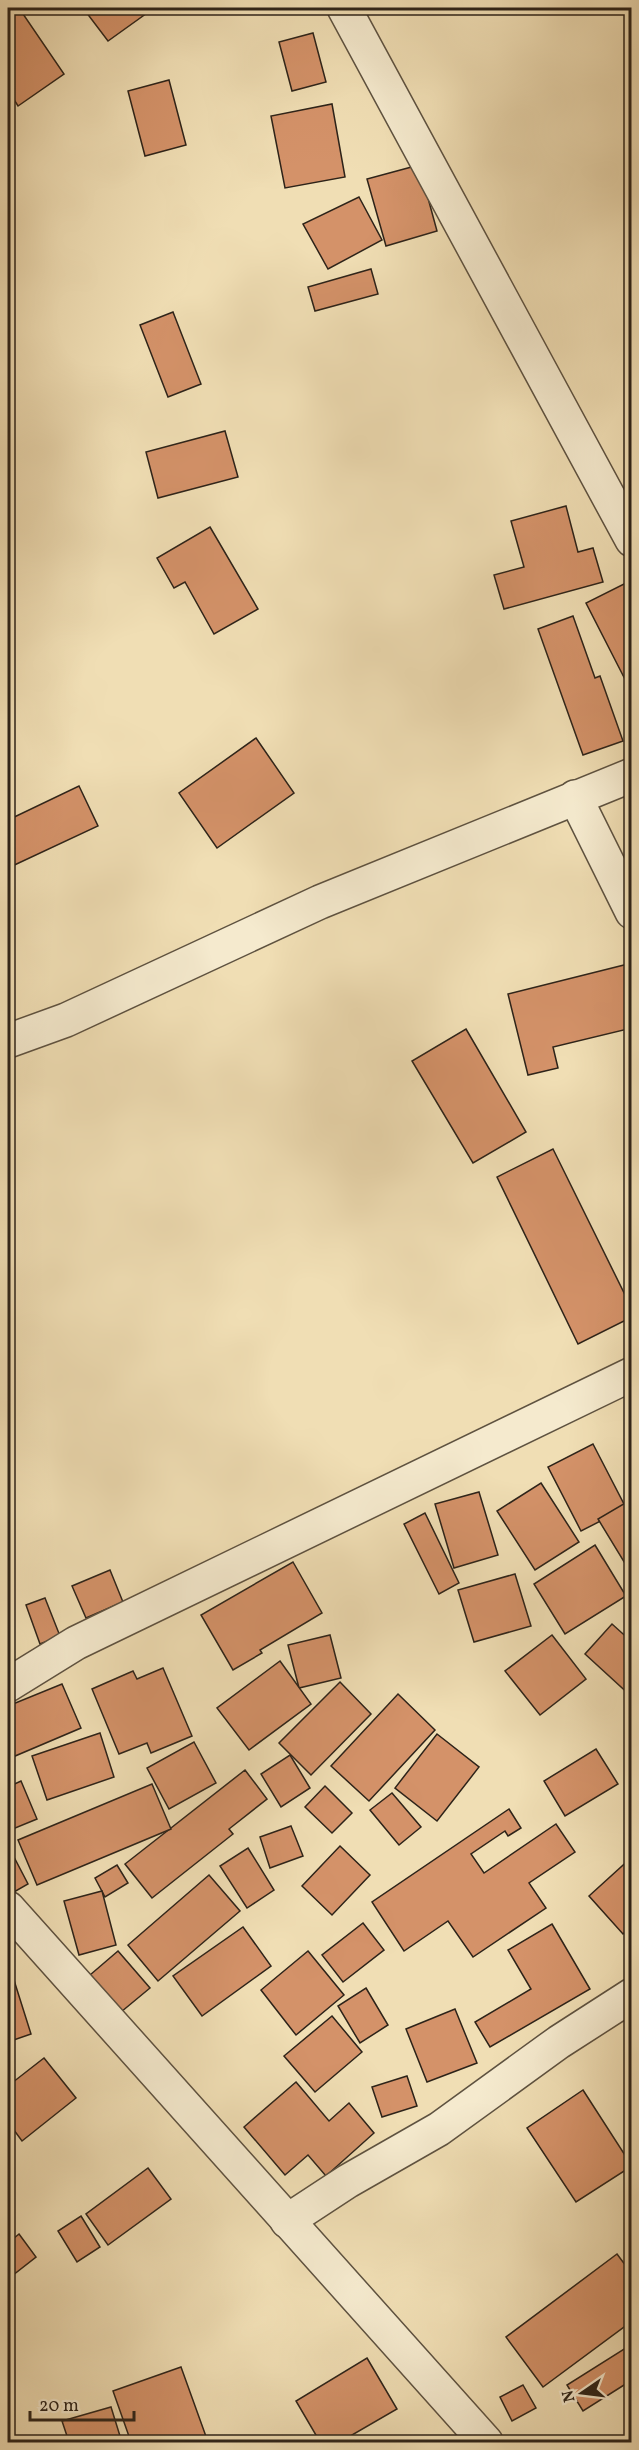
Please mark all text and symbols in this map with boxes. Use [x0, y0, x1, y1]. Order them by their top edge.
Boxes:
north arrow [552, 2363, 612, 2423]
scale bar [30, 2384, 134, 2422]
text: N [557, 2387, 581, 2404]
text: 20 m [39, 2394, 79, 2419]

